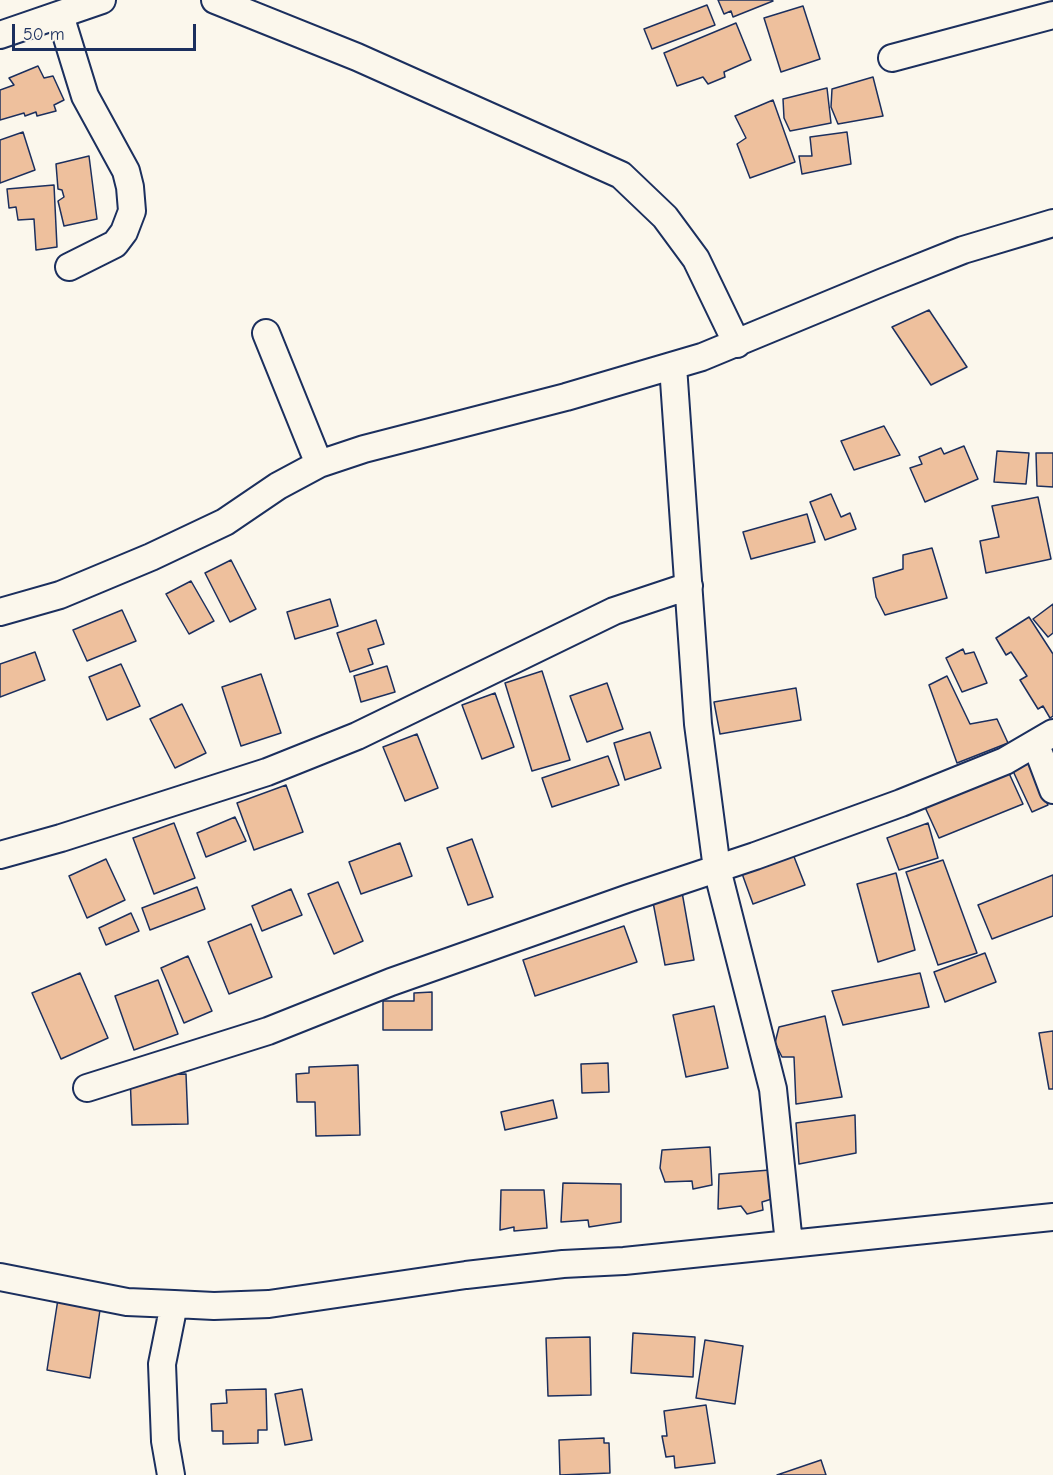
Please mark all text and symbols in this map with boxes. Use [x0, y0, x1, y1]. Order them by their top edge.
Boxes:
scale bar [15, 12, 200, 50]
text: 50 m [23, 24, 65, 45]

